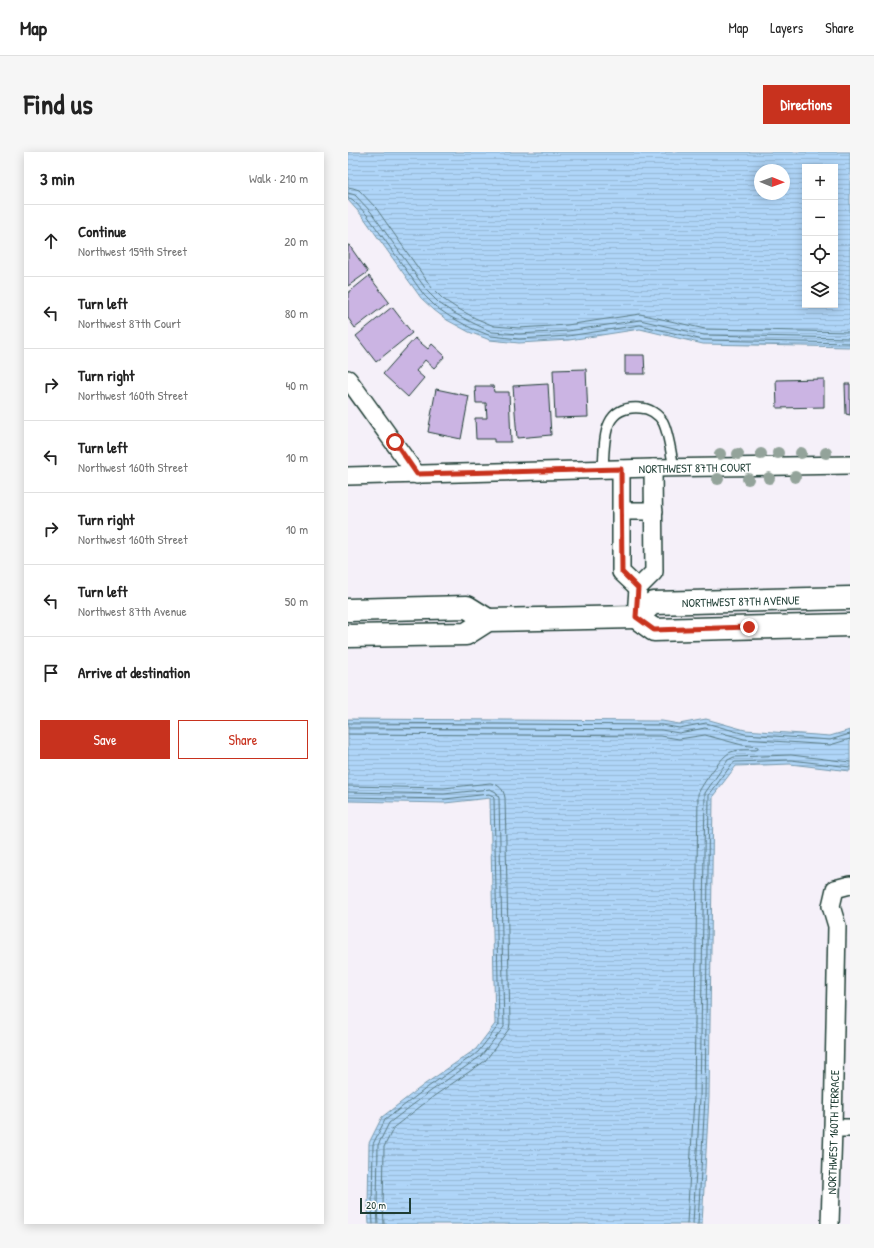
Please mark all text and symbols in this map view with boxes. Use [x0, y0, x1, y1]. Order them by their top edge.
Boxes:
text: Map [20, 15, 47, 41]
text: Map [728, 18, 748, 37]
text: Layers [770, 18, 803, 37]
text: Share [825, 18, 854, 37]
text: Find us [24, 85, 93, 123]
button: Directions [763, 85, 850, 124]
north arrow [754, 164, 790, 200]
map controls [802, 164, 838, 308]
button: + [802, 164, 838, 200]
text: 3 min [40, 167, 75, 190]
text: Walk · 210 m [249, 169, 308, 187]
button: − [802, 200, 838, 236]
text: Continue [78, 221, 126, 242]
icon: ahead [40, 230, 62, 252]
text: 20 m [284, 232, 308, 250]
button: locate [802, 236, 838, 272]
text: Northwest 159th Street [78, 242, 187, 260]
button: layers [802, 272, 838, 308]
text: Turn left [78, 293, 128, 314]
icon: left [40, 302, 62, 324]
text: 80 m [285, 304, 308, 322]
text: Northwest 87th Court [78, 314, 181, 332]
text: Turn right [78, 365, 134, 386]
icon: right [40, 374, 62, 396]
text: 40 m [285, 376, 308, 394]
text: Northwest 160th Street [78, 386, 188, 404]
route start [386, 433, 404, 451]
text: Turn left [78, 437, 128, 458]
icon: left [40, 446, 62, 468]
text: 10 m [286, 448, 308, 466]
text: Northwest 160th Street [78, 458, 188, 476]
street label: NORTHWEST 87TH COURT [638, 458, 752, 477]
text: Turn right [78, 509, 134, 530]
icon: right [40, 518, 62, 540]
text: 10 m [286, 520, 308, 538]
text: Northwest 160th Street [78, 530, 188, 548]
text: Turn left [78, 581, 128, 602]
icon: left [40, 590, 62, 612]
street label: NORTHWEST 87TH AVENUE [682, 591, 801, 611]
text: 50 m [285, 592, 308, 610]
text: Northwest 87th Avenue [78, 602, 187, 620]
route end [740, 618, 758, 636]
icon: arrive [40, 662, 62, 684]
text: Arrive at destination [78, 662, 190, 683]
button: Save [40, 720, 170, 759]
button: Share [178, 720, 308, 759]
street label: NORTHWEST 160TH TERRACE [822, 1069, 843, 1195]
scale bar [360, 1196, 411, 1215]
text: 20 m [366, 1198, 386, 1212]

